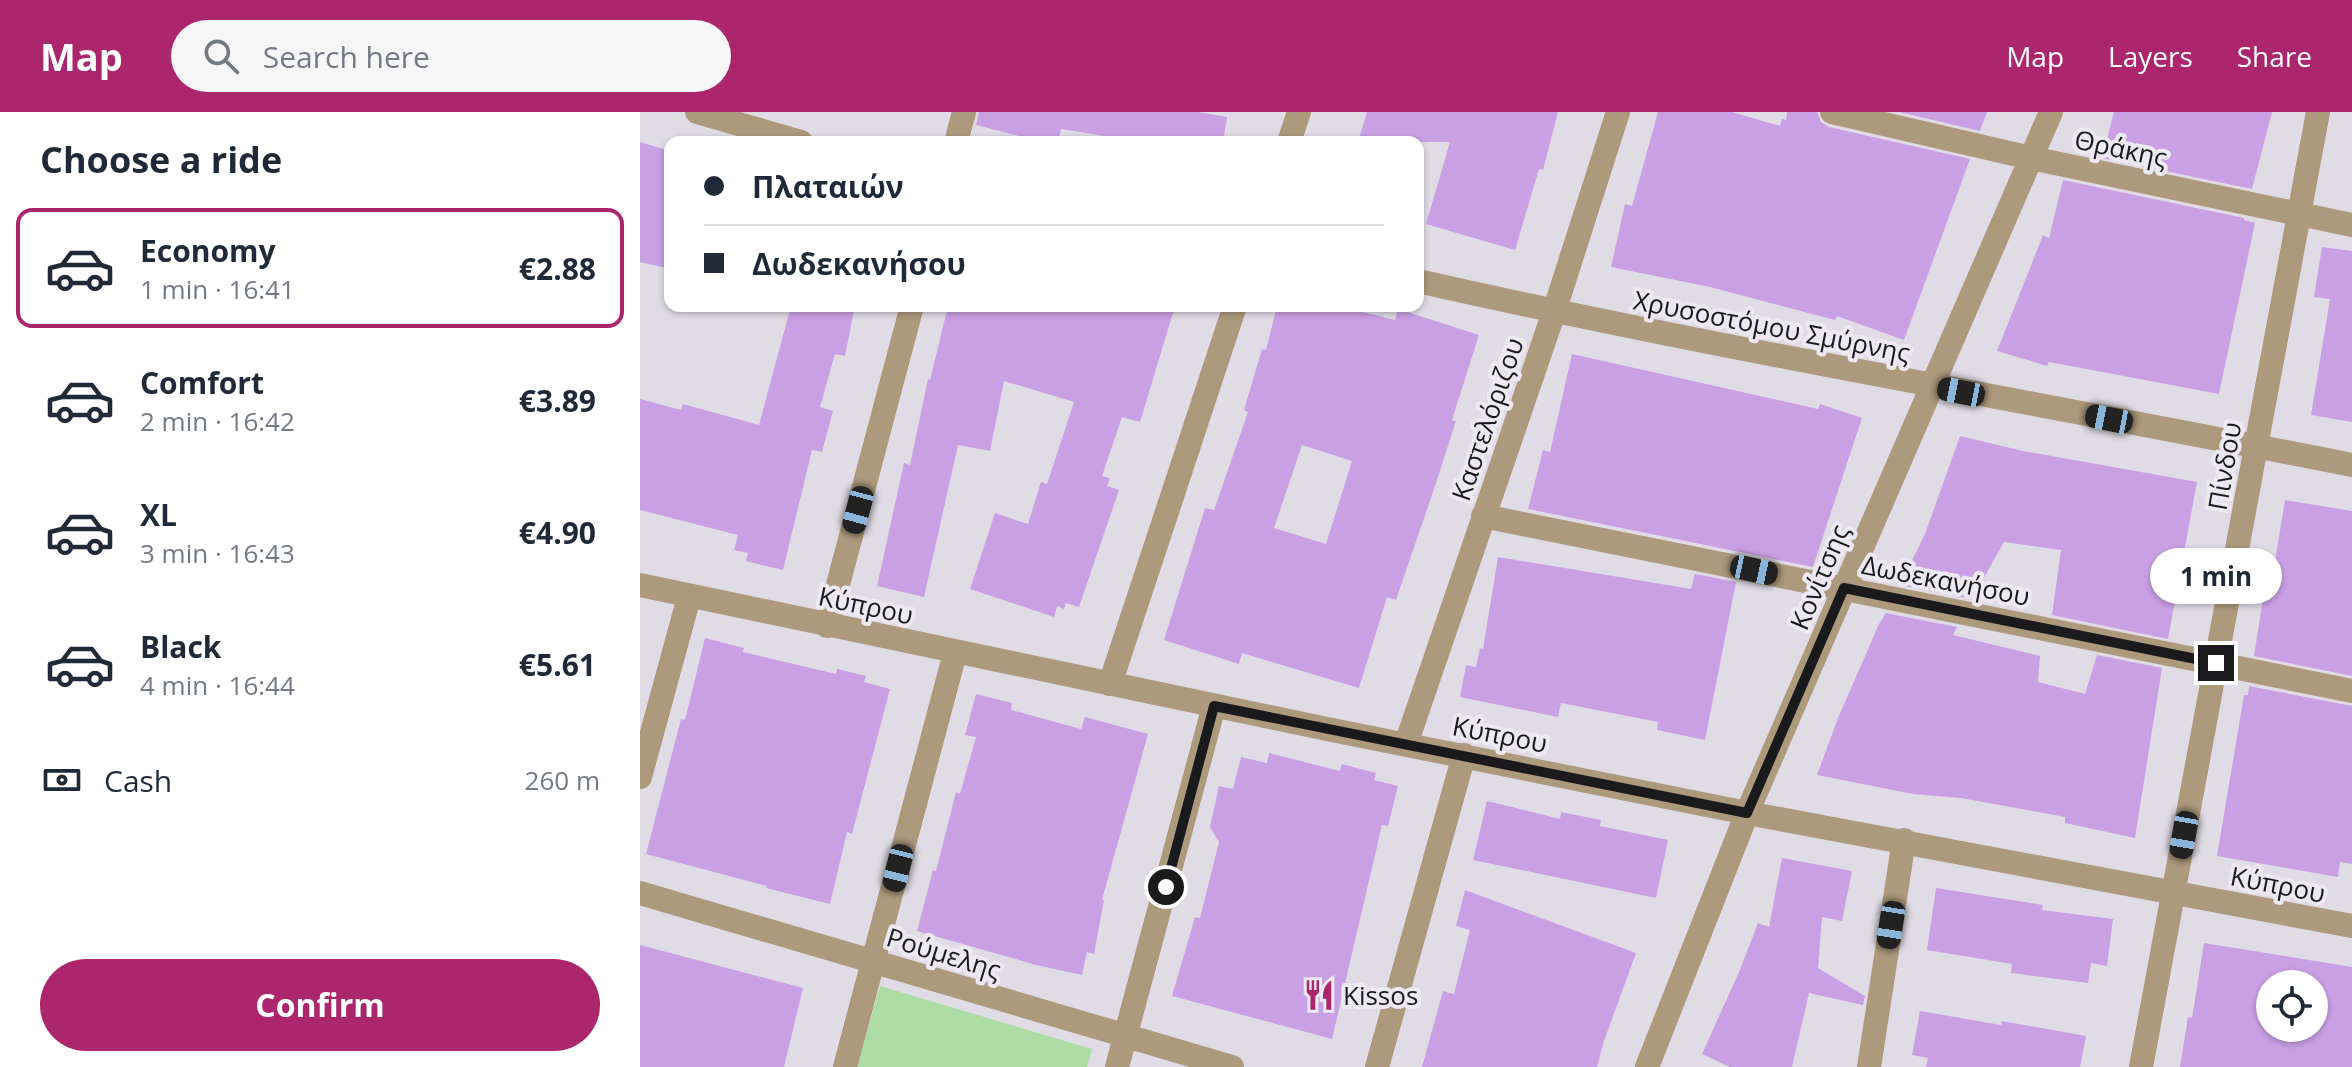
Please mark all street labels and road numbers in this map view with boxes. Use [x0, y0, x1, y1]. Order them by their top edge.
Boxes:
street label: Θράκης [2071, 121, 2171, 175]
street label: Χρυσοστόμου Σμύρνης [1631, 282, 1913, 370]
street label: Καστελόριζου [1442, 333, 1532, 505]
street label: Πίνδου [2199, 419, 2249, 513]
street label: Κονίτσης [1781, 519, 1857, 635]
street label: Δωδεκανήσου [1859, 546, 2033, 614]
street label: Κύπρου [815, 577, 917, 633]
street label: Κύπρου [1450, 707, 1550, 761]
street label: Κύπρου [2228, 857, 2328, 911]
street label: Ρούμελης [882, 919, 1006, 987]

